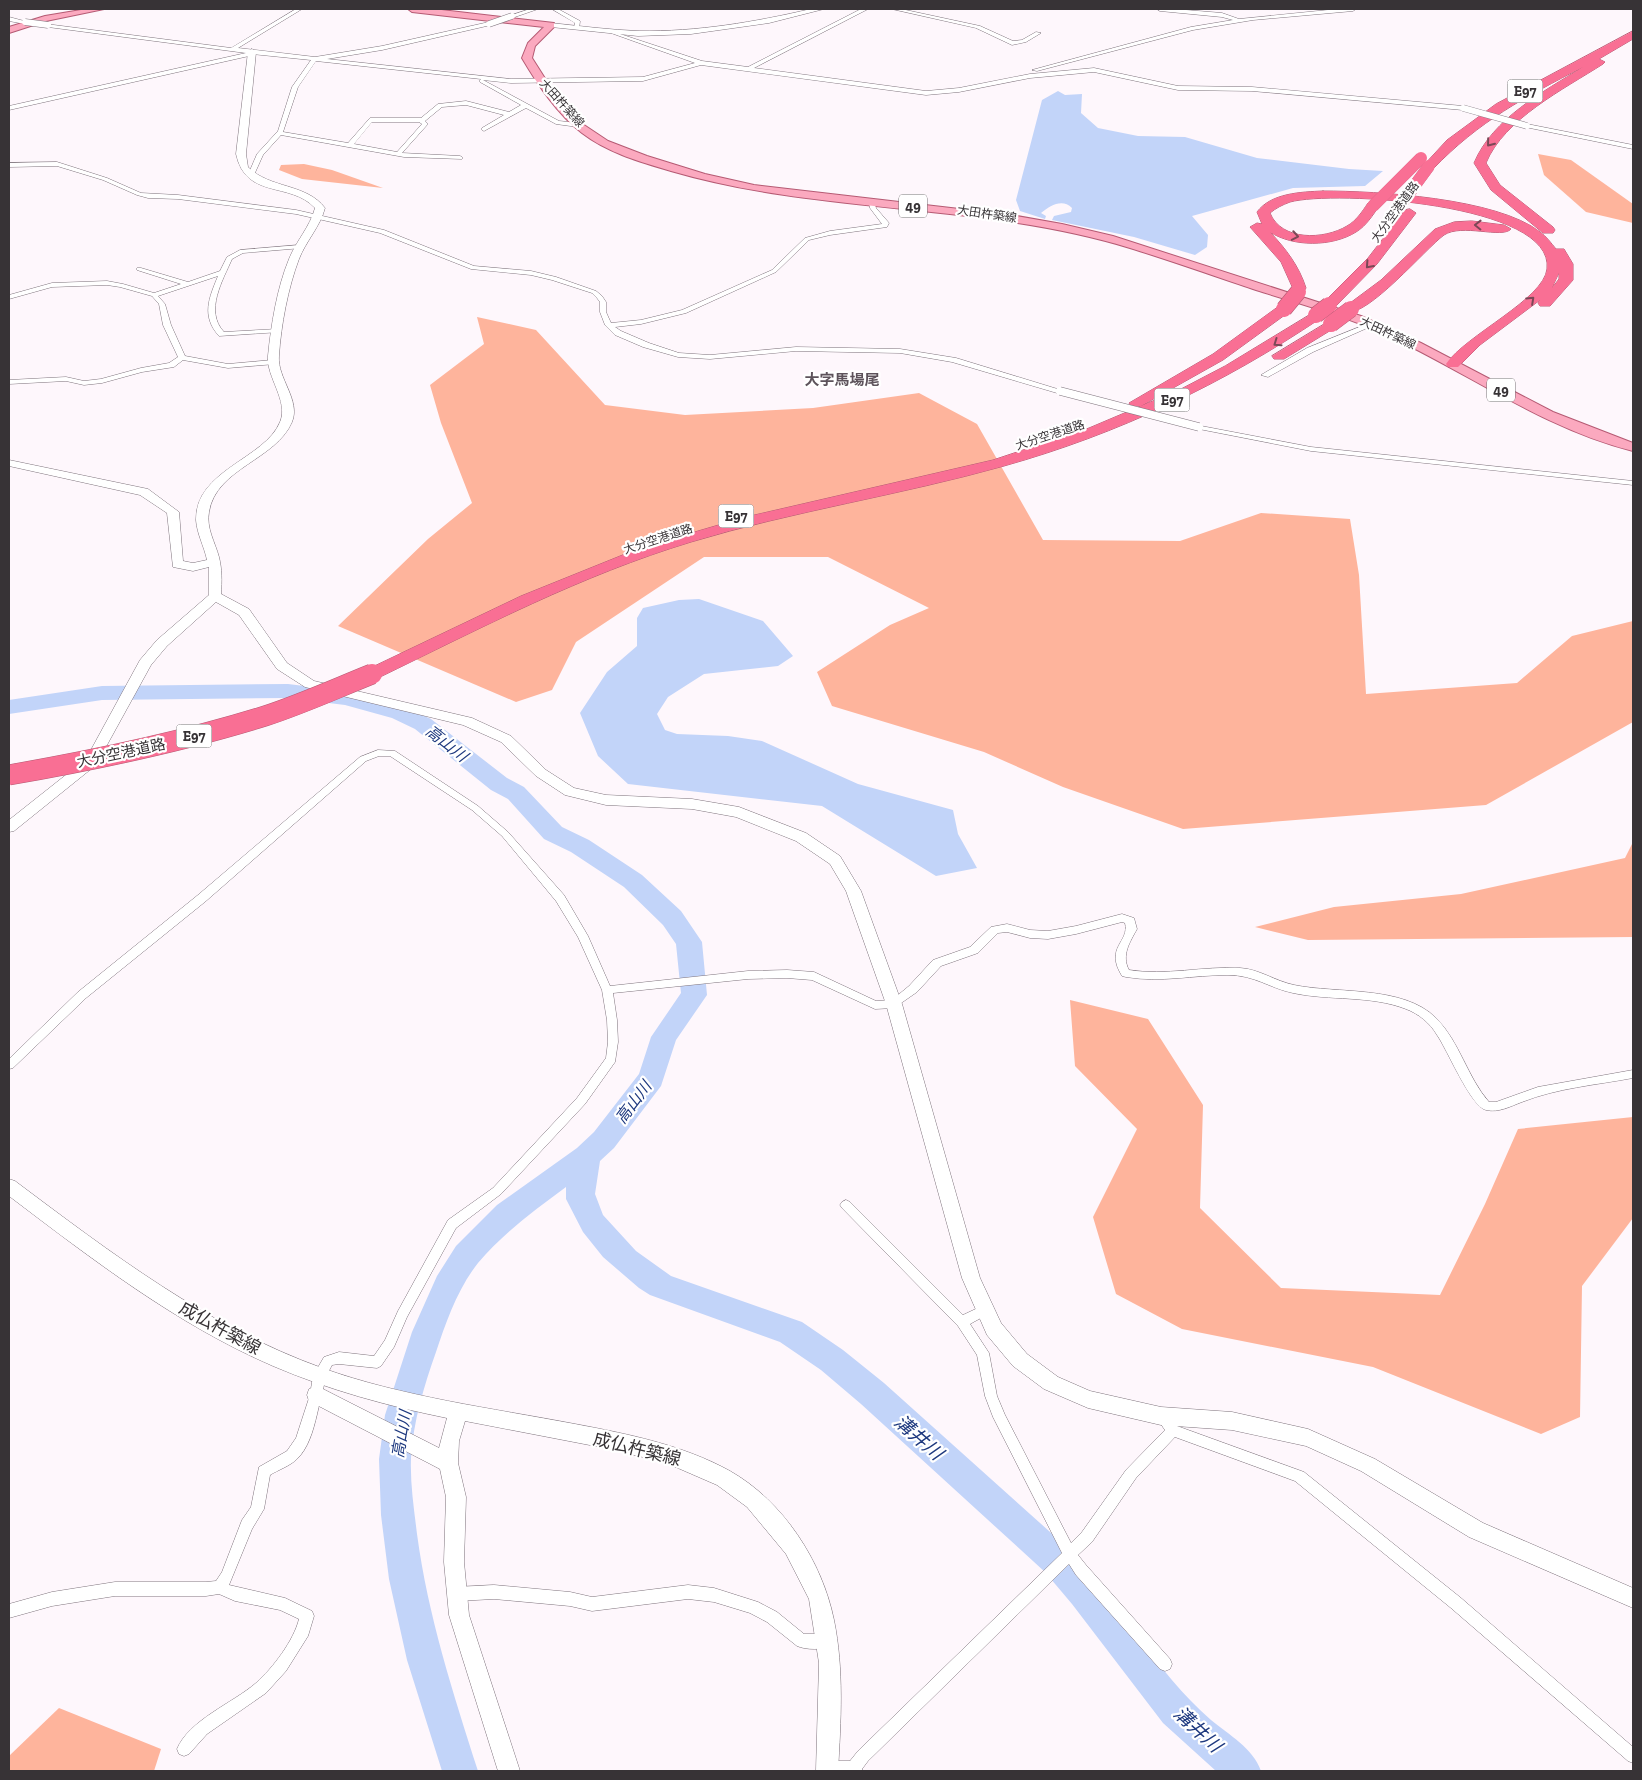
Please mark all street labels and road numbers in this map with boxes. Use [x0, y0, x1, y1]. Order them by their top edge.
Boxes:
street label: 大田杵築線 [537, 76, 587, 130]
road number: E97 [1508, 80, 1542, 102]
street label: 大分空港道路 [1368, 179, 1422, 245]
road number: 49 [899, 195, 927, 218]
street label: 大田杵築線 [956, 203, 1018, 225]
street label: 大田杵築線 [1358, 314, 1418, 352]
road number: 49 [1487, 378, 1515, 402]
road number: E97 [1154, 388, 1190, 412]
street label: 大分空港道路 [1014, 417, 1086, 453]
road number: E97 [718, 504, 754, 528]
street label: 大分空港道路 [622, 521, 694, 557]
road number: E97 [176, 724, 212, 748]
street label: 大分空港道路 [75, 735, 167, 771]
street label: 成仏杵築線 [175, 1297, 265, 1359]
street label: 成仏杵築線 [591, 1427, 683, 1471]

